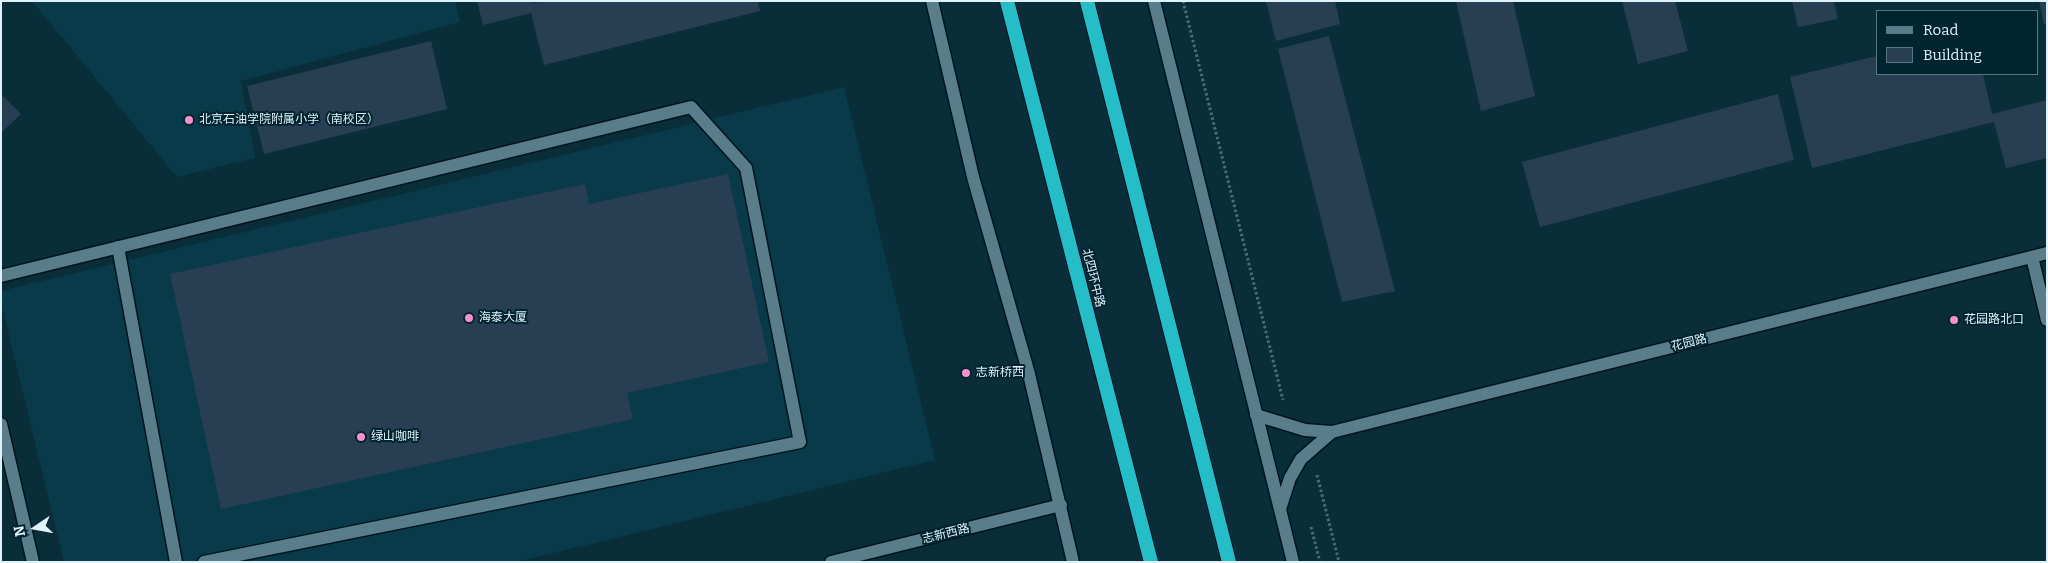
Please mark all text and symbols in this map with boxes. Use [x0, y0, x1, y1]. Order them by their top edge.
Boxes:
legend [1876, 10, 2038, 75]
text: Road [1923, 21, 1958, 39]
text: Building [1923, 46, 1982, 64]
place label: 北京石油学院附属小学（南校区） [199, 113, 379, 127]
marker: 北京石油学院附属小学（南校区） [183, 114, 195, 126]
street label: 北四环中路 [1079, 247, 1107, 309]
place label: 海泰大厦 [479, 311, 527, 325]
marker: 海泰大厦 [463, 312, 475, 324]
place label: 花园路北口 [1964, 313, 2024, 327]
marker: 花园路北口 [1948, 314, 1960, 326]
street label: 花园路 [1670, 332, 1708, 354]
place label: 志新桥西 [976, 366, 1024, 380]
marker: 志新桥西 [960, 367, 972, 379]
place label: 绿山咖啡 [371, 430, 419, 444]
marker: 绿山咖啡 [355, 431, 367, 443]
north arrow [10, 503, 60, 553]
street label: 志新西路 [921, 521, 971, 547]
text: N [10, 524, 29, 538]

